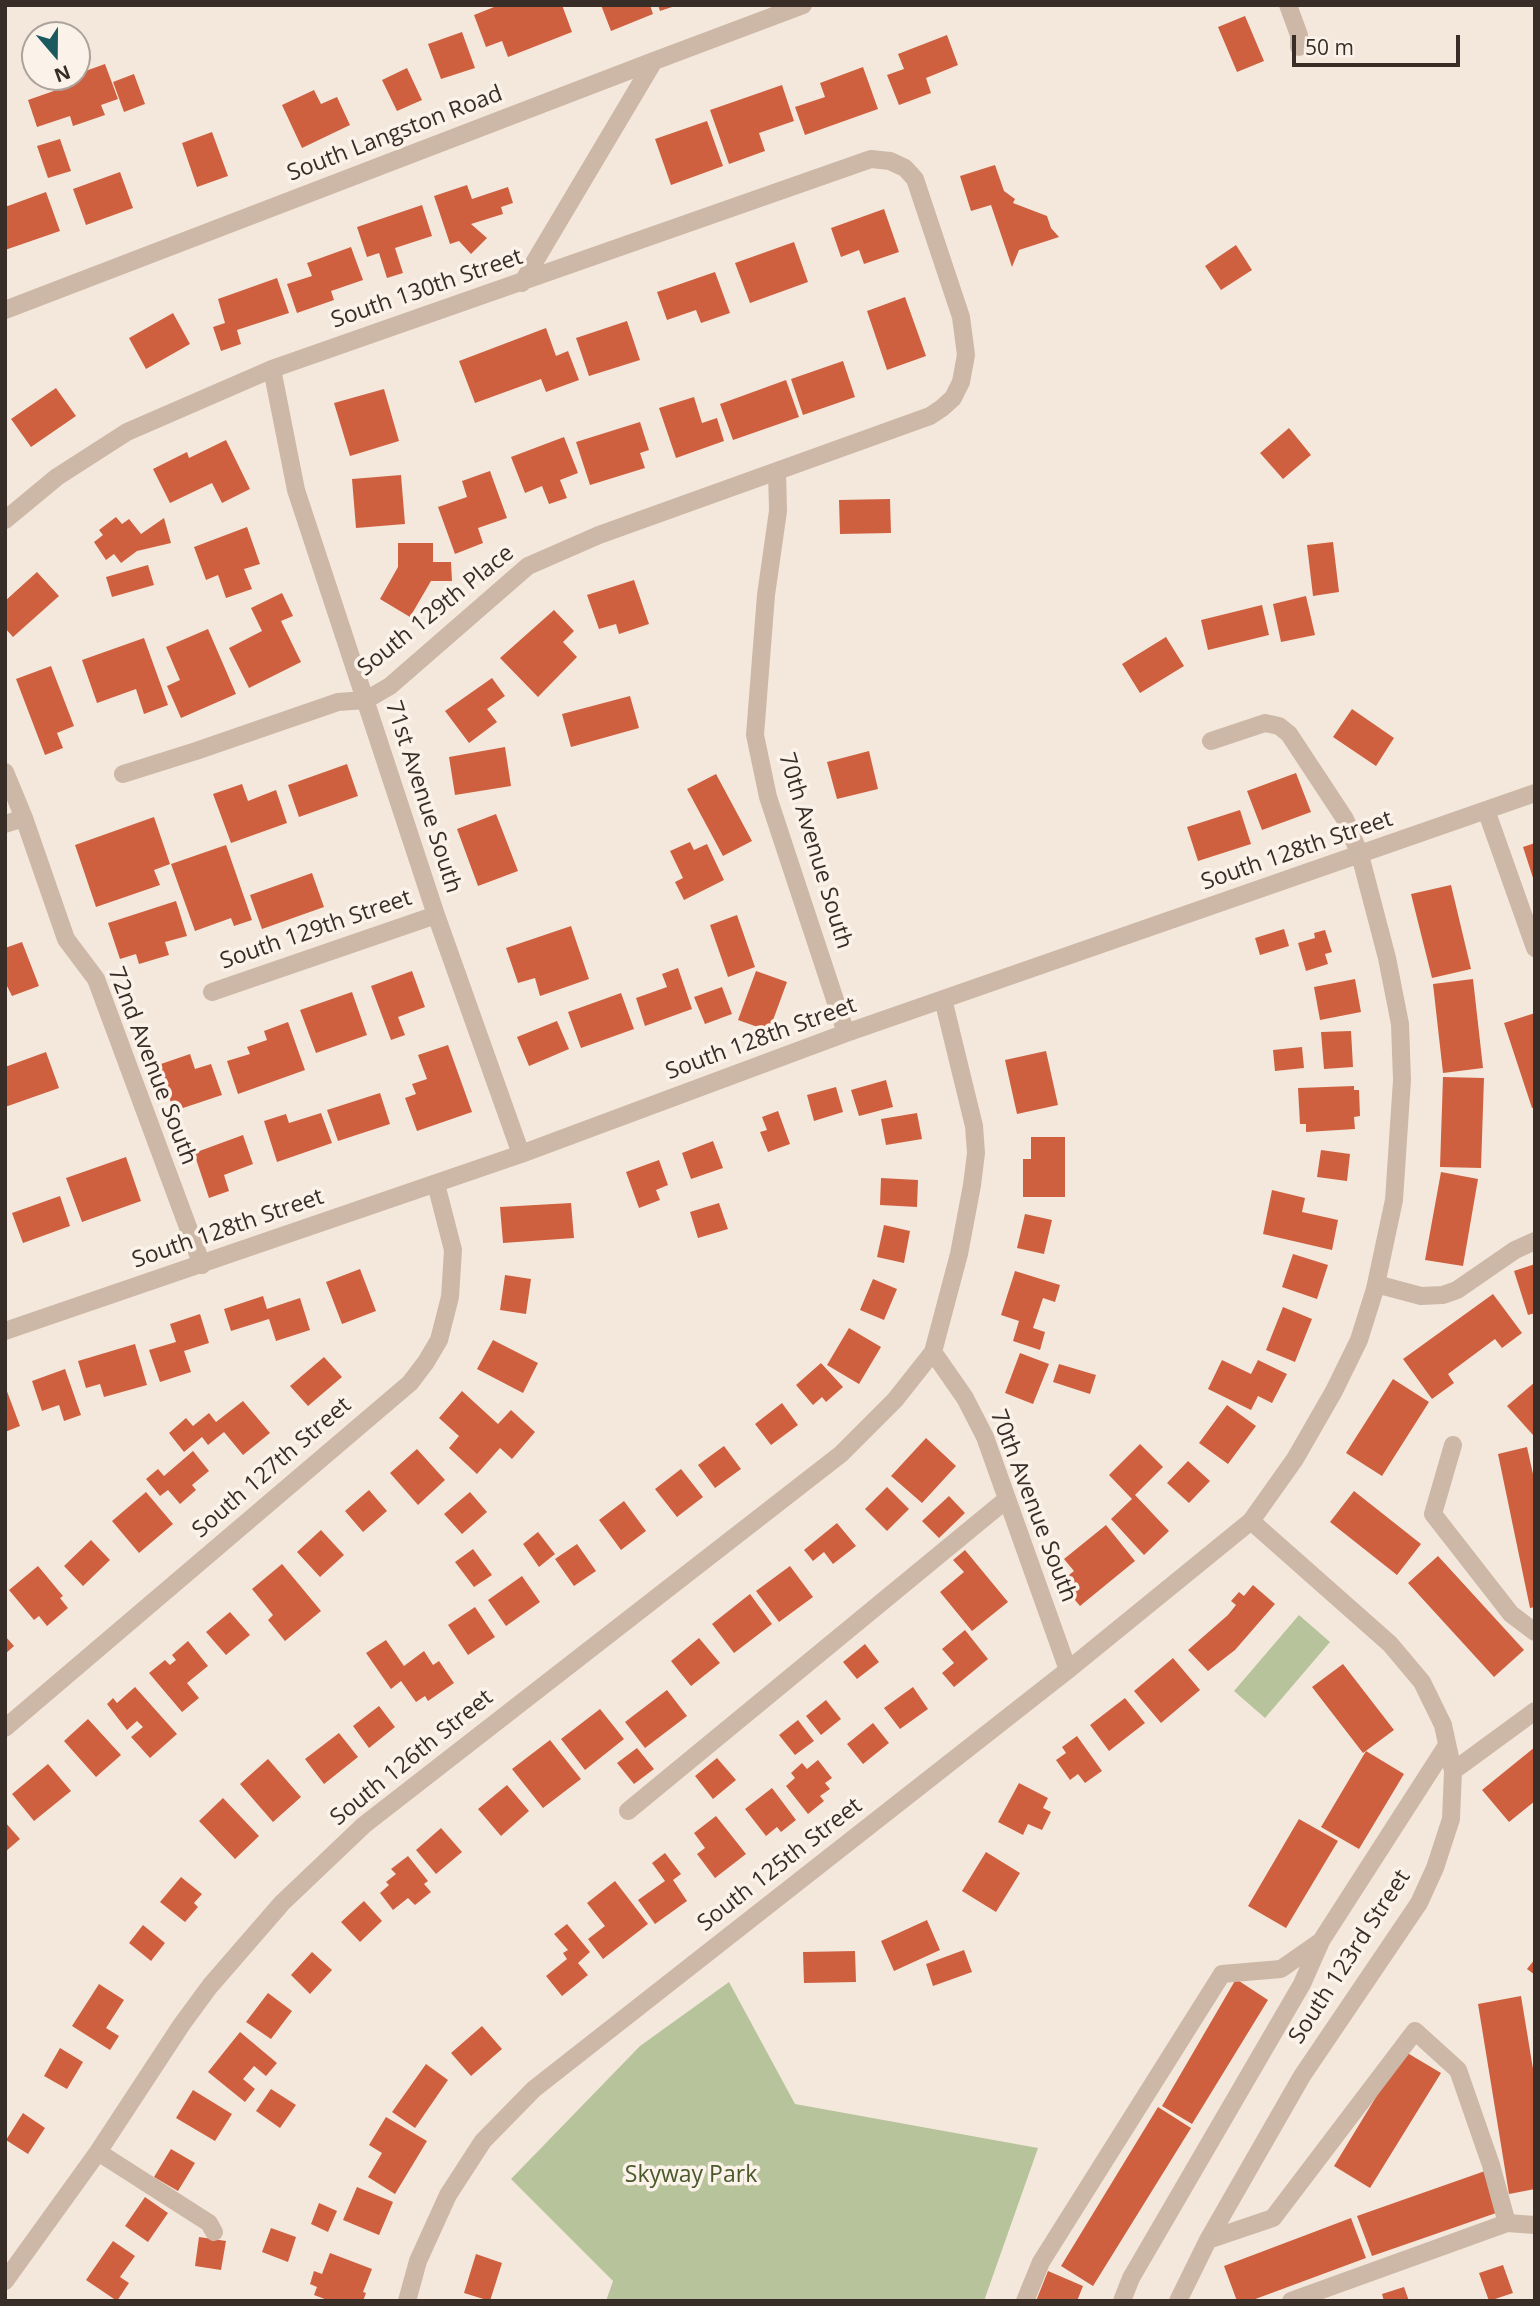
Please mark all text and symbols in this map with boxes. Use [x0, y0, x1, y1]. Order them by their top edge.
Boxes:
north arrow [21, 21, 91, 91]
scale bar [1295, 21, 1463, 65]
text: 50 m [1305, 33, 1354, 61]
text: N [51, 59, 74, 89]
street label: South Langston Road [284, 80, 506, 188]
street label: South 130th Street [328, 243, 526, 335]
street label: South 129th Place [352, 540, 520, 682]
street label: 71st Avenue South [379, 697, 467, 897]
street label: 70th Avenue South [772, 750, 858, 952]
street label: South 128th Street [1198, 805, 1396, 897]
street label: South 129th Street [217, 884, 415, 976]
street label: 72nd Avenue South [102, 963, 202, 1169]
street label: South 128th Street [662, 992, 860, 1086]
street label: South 128th Street [129, 1183, 327, 1275]
street label: South 127th Street [187, 1392, 357, 1544]
street label: 70th Avenue South [984, 1406, 1082, 1606]
street label: South 126th Street [325, 1684, 499, 1832]
street label: South 125th Street [692, 1792, 868, 1938]
street label: South 123rd Street [1283, 1865, 1417, 2049]
park label: Skyway Park [625, 2161, 757, 2189]

